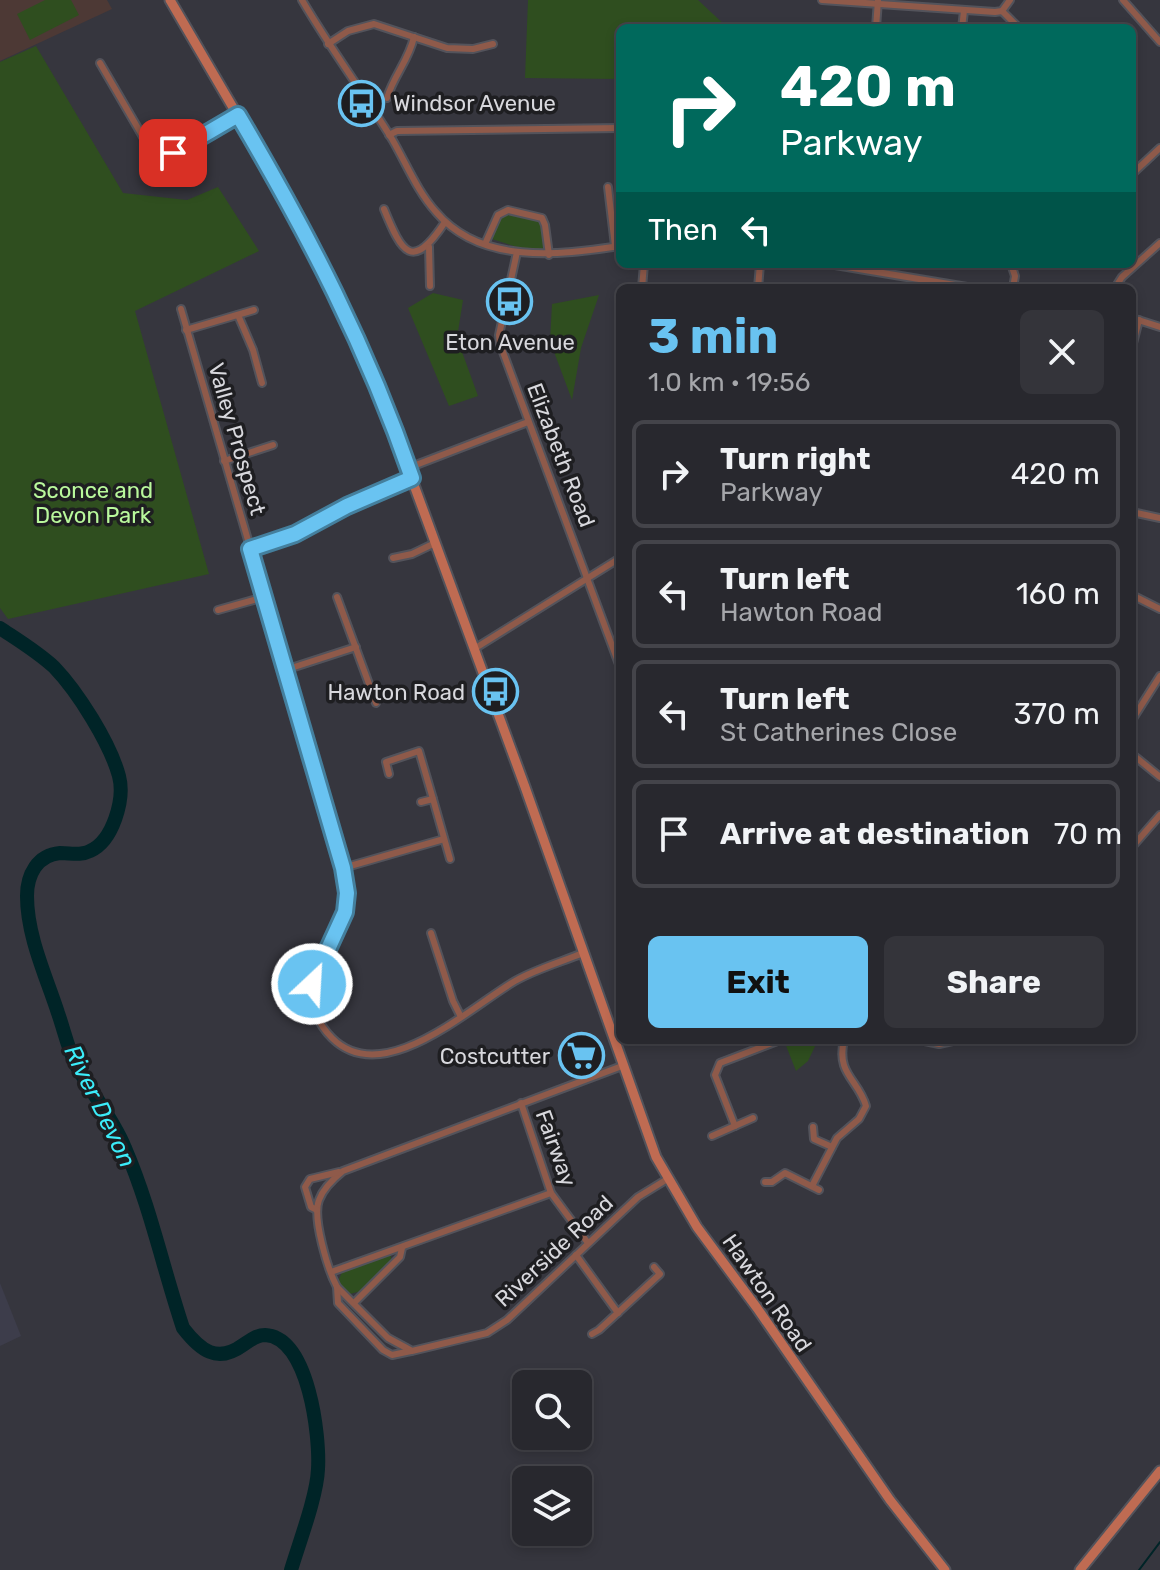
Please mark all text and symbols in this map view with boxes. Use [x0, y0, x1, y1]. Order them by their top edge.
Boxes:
text: 420 m [780, 54, 956, 120]
icon: right [648, 56, 752, 160]
bus stop icon: Windsor Avenue [338, 79, 386, 127]
place label: Windsor Avenue [393, 90, 556, 117]
pin [139, 119, 207, 187]
text: Parkway [780, 121, 923, 164]
icon: arrive [151, 131, 195, 175]
icon: left [734, 208, 778, 252]
text: Then [648, 212, 718, 248]
bus stop icon: Eton Avenue [486, 277, 534, 325]
text: 3 min [648, 308, 778, 365]
button: close [1020, 310, 1104, 394]
place label: Eton Avenue [445, 329, 575, 356]
street label: Valley Prospect [202, 360, 272, 519]
text: 1.0 km · 19:56 [648, 367, 810, 398]
street label: Elizabeth Road [521, 379, 601, 531]
text: Turn right [720, 441, 871, 477]
icon: right [652, 452, 696, 496]
text: 420 m [1011, 456, 1100, 492]
park label: Sconce and Devon Park [33, 477, 153, 529]
text: Parkway [720, 477, 823, 508]
text: Turn left [720, 561, 850, 597]
icon: left [652, 572, 696, 616]
text: 160 m [1016, 576, 1100, 612]
text: Hawton Road [720, 597, 883, 628]
bus stop icon: Hawton Road [472, 668, 520, 716]
place label: Hawton Road [327, 679, 465, 706]
text: Turn left [720, 681, 850, 717]
icon: left [652, 692, 696, 736]
text: 370 m [1014, 696, 1100, 732]
text: St Catherines Close [720, 717, 957, 748]
icon: arrive [652, 812, 696, 856]
text: Arrive at destination [720, 816, 1030, 852]
text: 70 m [1054, 816, 1122, 852]
button: Exit [648, 936, 868, 1028]
button: Share [884, 936, 1104, 1028]
position arrow [270, 942, 354, 1026]
supermarket icon: Costcutter [557, 1032, 605, 1080]
water label: River Devon [58, 1040, 142, 1172]
place label: Costcutter [440, 1043, 551, 1070]
street label: Fairway [530, 1106, 582, 1190]
street label: Riverside Road [489, 1189, 619, 1313]
street label: Hawton Road [716, 1229, 818, 1357]
map controls [512, 1370, 592, 1546]
button: search [512, 1370, 592, 1450]
button: layers [512, 1466, 592, 1546]

